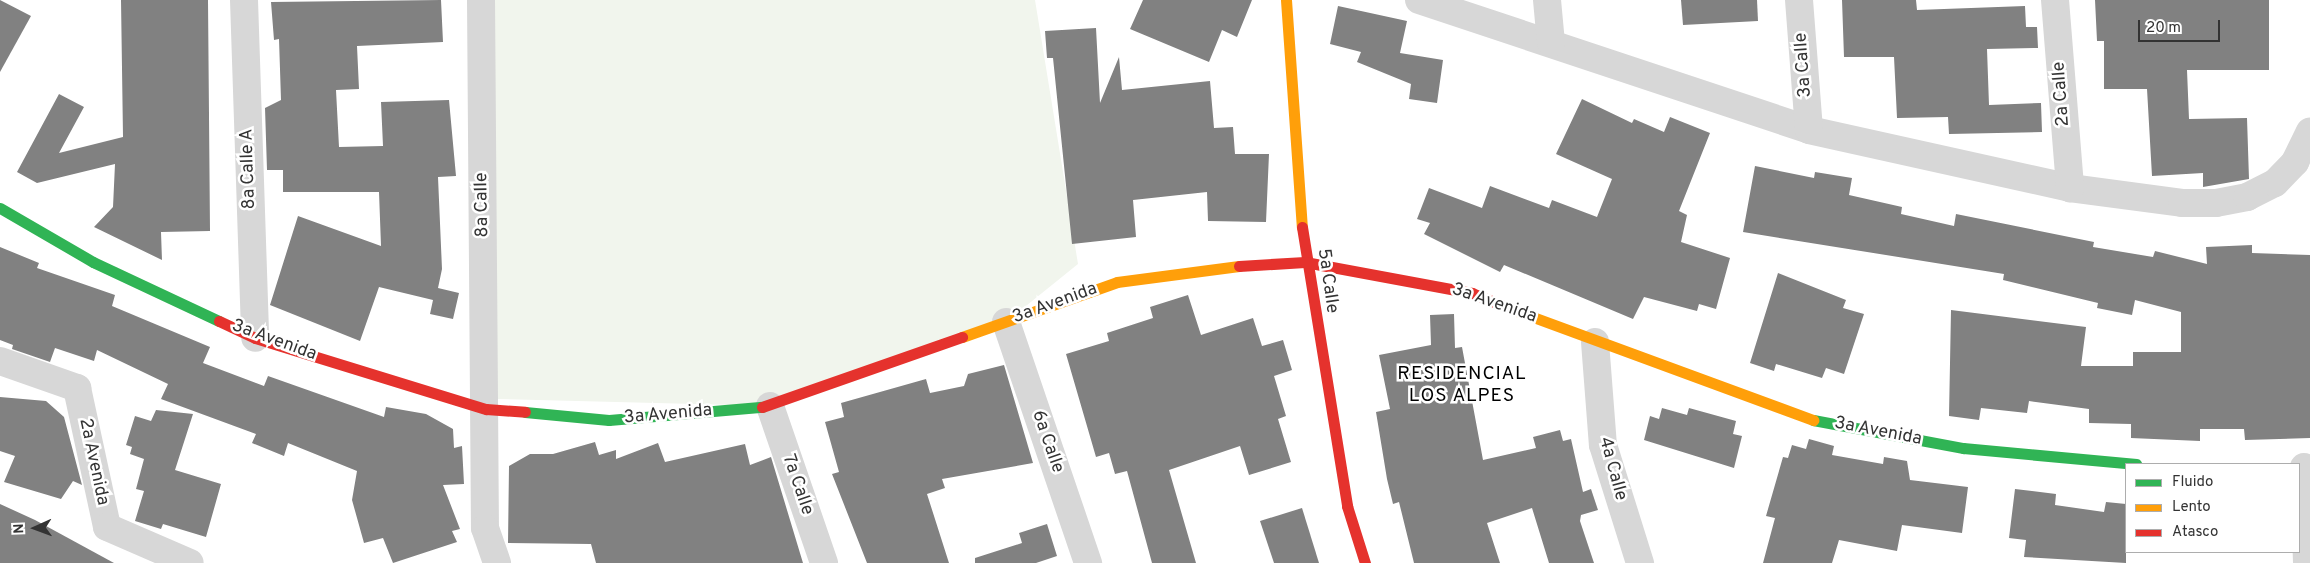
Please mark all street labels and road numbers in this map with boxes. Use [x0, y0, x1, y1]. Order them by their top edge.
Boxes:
street label: 3a Calle [1791, 32, 1817, 98]
street label: 2a Calle [2049, 61, 2075, 127]
street label: 8a Calle A [237, 128, 261, 210]
street label: 8a Calle [472, 172, 494, 238]
street label: 5a Calle [1312, 247, 1342, 315]
street label: 3a Avenida [1009, 279, 1101, 329]
street label: 3a Avenida [1448, 279, 1540, 329]
street label: 3a Avenida [228, 316, 320, 366]
street label: 3a Avenida [623, 400, 713, 430]
street label: 6a Calle [1026, 408, 1068, 476]
street label: 3a Avenida [1832, 413, 1924, 451]
street label: 2a Avenida [73, 416, 113, 508]
street label: 4a Calle [1593, 435, 1631, 503]
street label: 7a Calle [777, 452, 817, 518]

